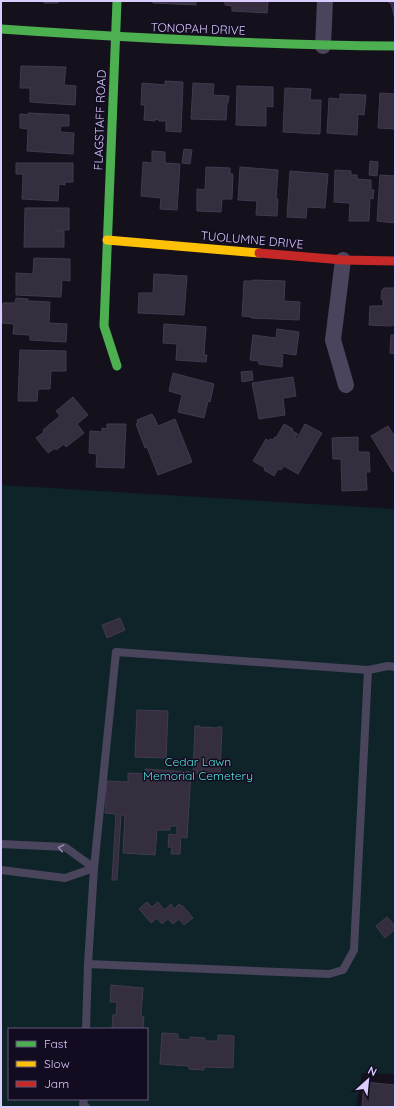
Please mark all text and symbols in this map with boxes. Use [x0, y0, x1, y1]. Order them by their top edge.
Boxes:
street label: TONOPAH DRIVE [150, 19, 246, 38]
street label: FLAGSTAFF ROAD [90, 69, 109, 171]
street label: TUOLUMNE DRIVE [200, 228, 304, 251]
park label: Cedar Lawn Memorial Cemetery [143, 754, 253, 783]
one-way arrow [58, 844, 65, 852]
legend [8, 1028, 148, 1100]
text: Fast [44, 1036, 68, 1051]
text: Slow [44, 1056, 70, 1071]
north arrow [348, 1060, 388, 1100]
text: N [366, 1063, 379, 1079]
text: Jam [44, 1076, 69, 1091]

